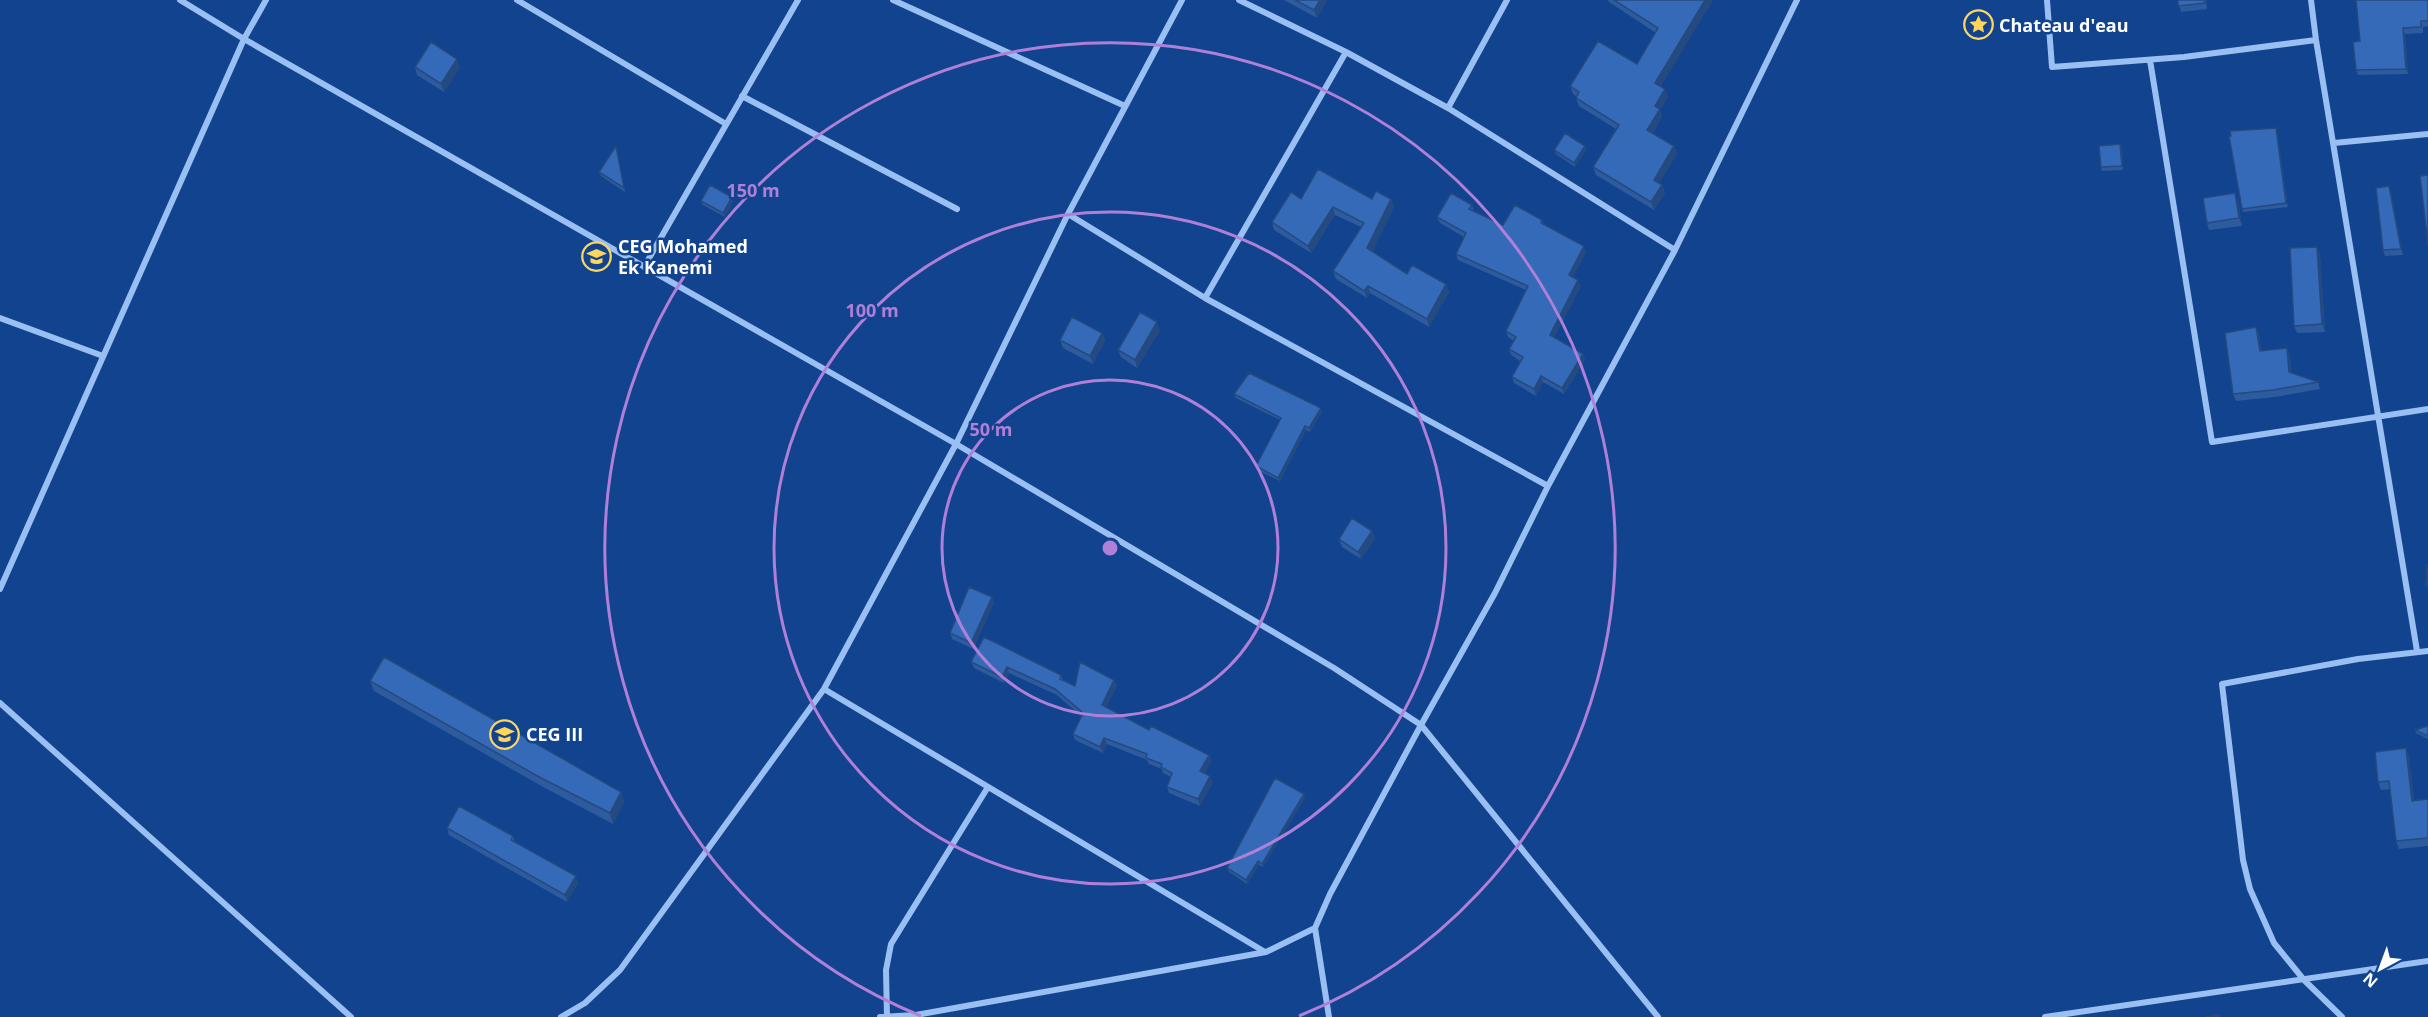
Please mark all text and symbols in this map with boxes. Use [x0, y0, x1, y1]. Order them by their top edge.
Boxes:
place icon: Chateau d'eau [1962, 9, 1994, 41]
place label: Chateau d'eau [1999, 13, 2129, 37]
text: 150 m [726, 178, 780, 202]
place label: CEG Mohamed Ek Kanemi [618, 234, 748, 279]
school or university icon: CEG Mohamed Ek Kanemi [581, 240, 613, 272]
text: 100 m [845, 298, 899, 322]
text: 50 m [970, 417, 1012, 441]
centre of rings [1100, 538, 1120, 558]
school or university icon: CEG III [489, 718, 521, 750]
place label: CEG III [526, 722, 583, 746]
north arrow [2350, 939, 2410, 999]
text: N [2358, 968, 2382, 993]

